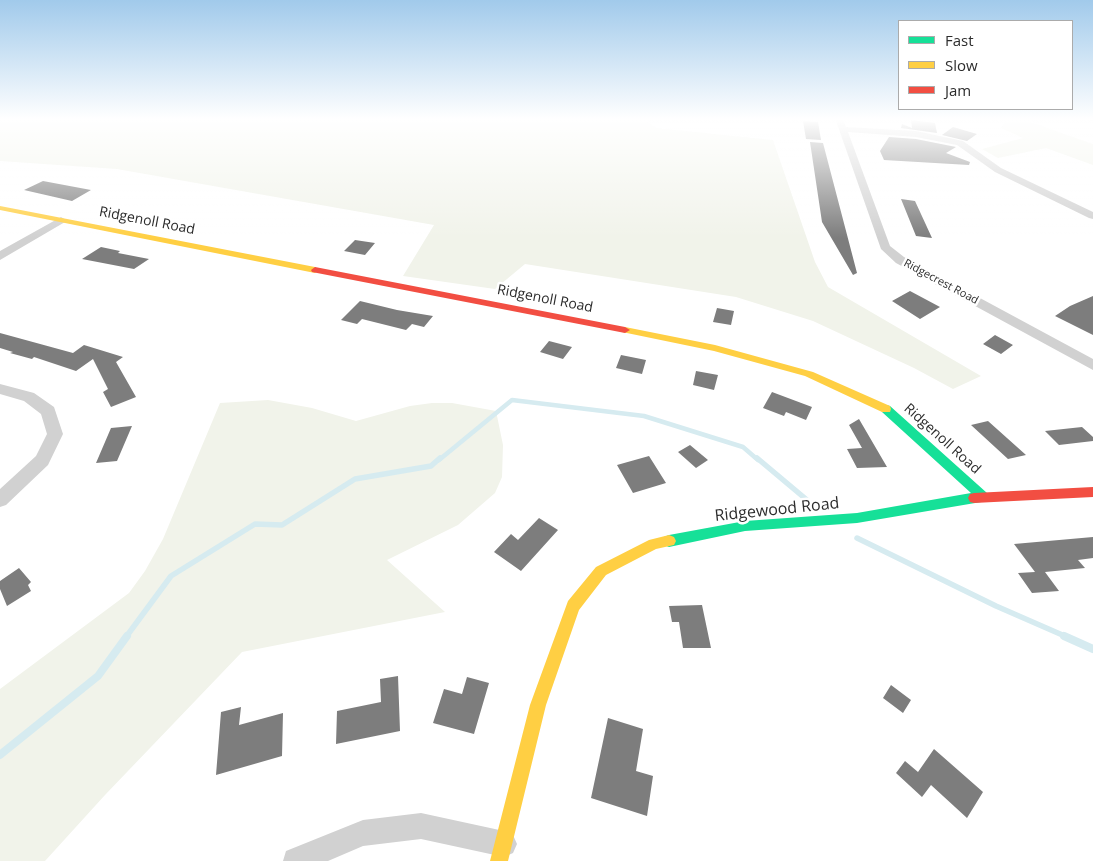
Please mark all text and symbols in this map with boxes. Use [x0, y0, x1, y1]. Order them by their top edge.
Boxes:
legend [898, 20, 1073, 110]
text: Fast [945, 30, 974, 50]
text: Slow [945, 55, 978, 75]
text: Jam [945, 80, 971, 100]
street label: Ridgenoll Road [98, 203, 196, 239]
street label: Ridgecrest Road [901, 257, 981, 307]
street label: Ridgenoll Road [496, 281, 594, 317]
street label: Ridgenoll Road [900, 400, 984, 478]
street label: Ridgewood Road [714, 494, 840, 526]

